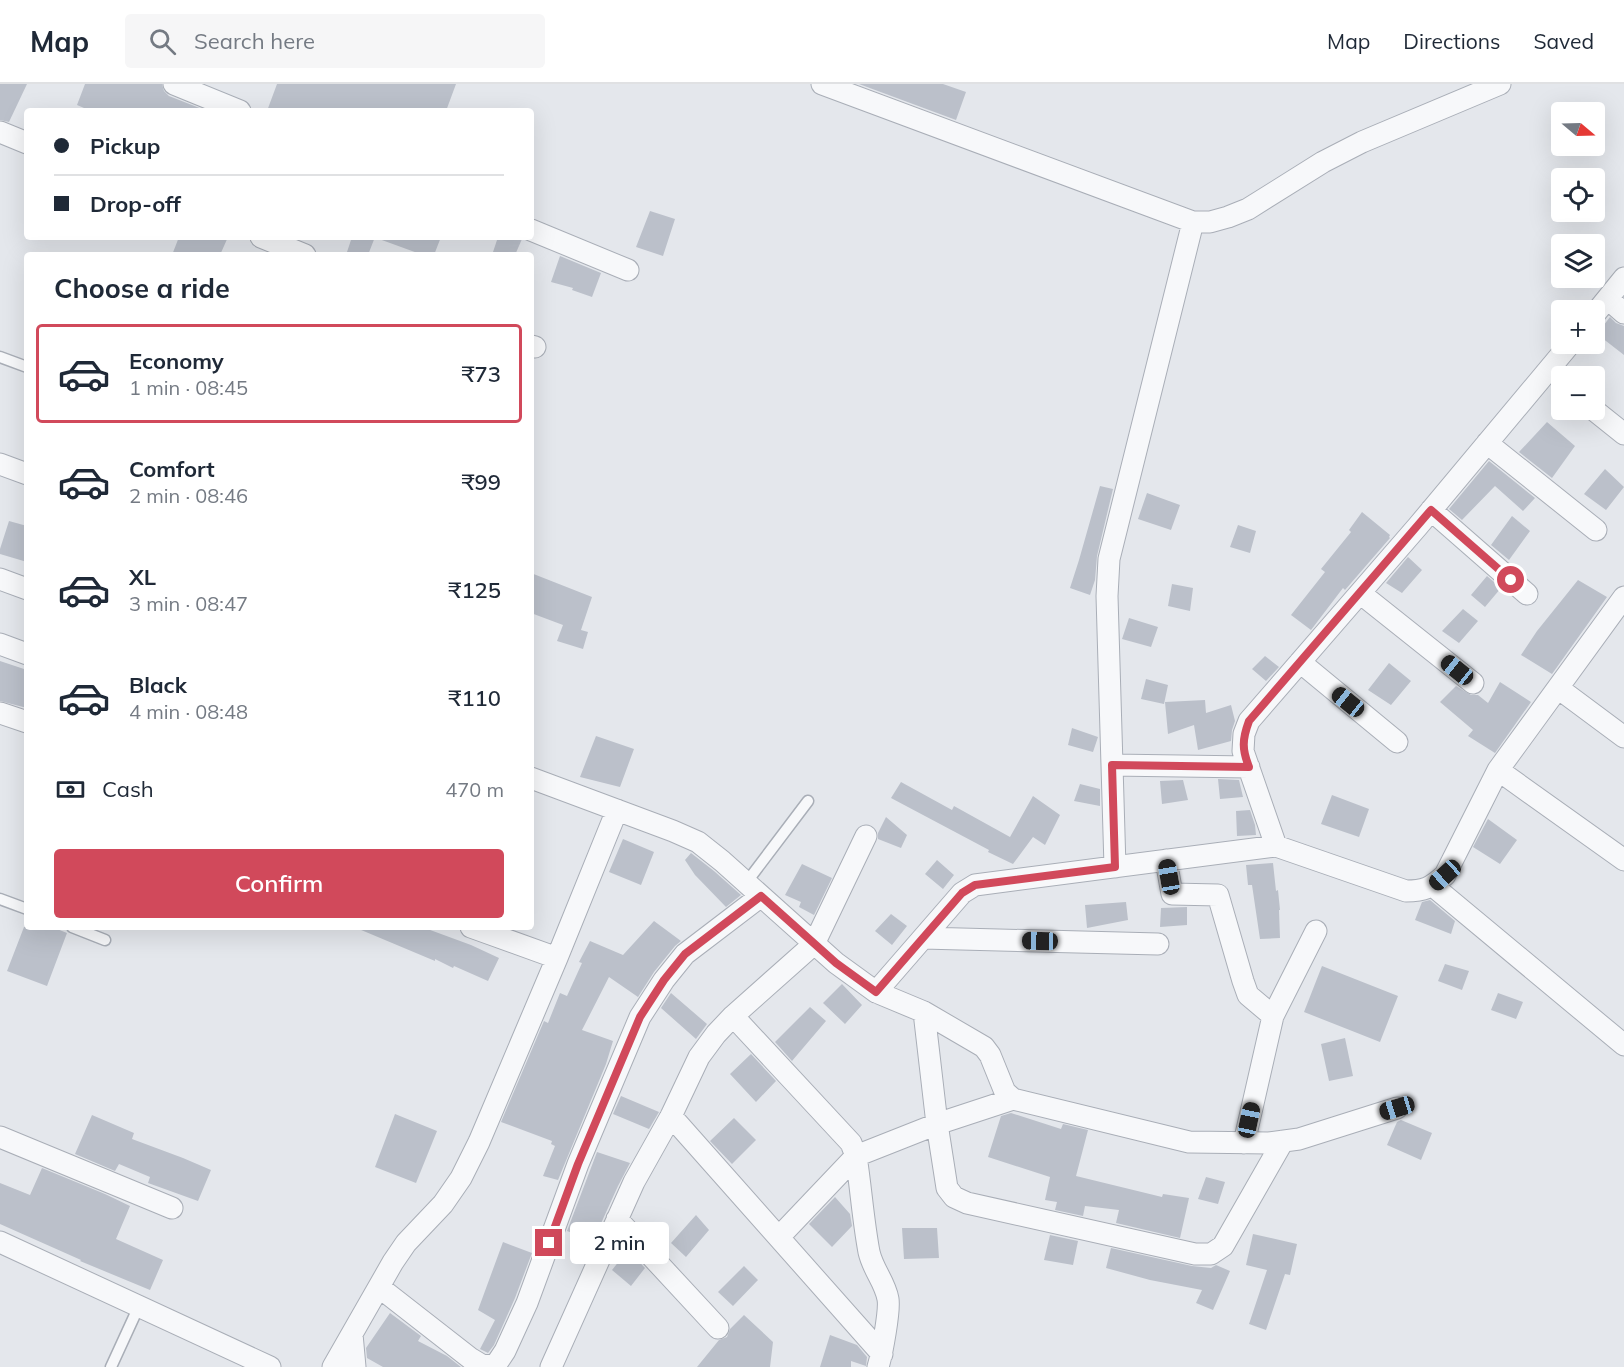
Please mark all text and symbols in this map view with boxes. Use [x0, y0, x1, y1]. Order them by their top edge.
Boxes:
search box [125, 14, 545, 68]
text: Map [30, 24, 89, 59]
icon: search [146, 25, 179, 58]
text: Search here [194, 27, 315, 55]
text: Map [1327, 28, 1370, 54]
text: Directions [1403, 28, 1500, 54]
text: Saved [1533, 28, 1594, 54]
north arrow [1551, 102, 1605, 156]
map controls [1551, 102, 1605, 420]
text: Pickup [90, 132, 160, 160]
button: locate [1551, 168, 1605, 222]
text: Drop-off [90, 190, 181, 218]
button: layers [1551, 234, 1605, 288]
text: Choose a ride [54, 271, 230, 305]
button: + [1551, 300, 1605, 354]
icon: car [57, 347, 111, 401]
text: Economy [129, 347, 224, 375]
text: ₹73 [461, 360, 501, 388]
button: − [1551, 366, 1605, 420]
text: 1 min · 08:45 [129, 375, 248, 400]
icon: car [57, 455, 111, 509]
text: Comfort [129, 455, 215, 483]
text: ₹99 [461, 468, 501, 496]
text: 2 min · 08:46 [129, 483, 248, 508]
icon: car [57, 563, 111, 617]
text: XL [129, 563, 156, 591]
route start [1497, 566, 1524, 593]
text: ₹125 [448, 576, 501, 604]
text: 3 min · 08:47 [129, 591, 248, 616]
car [1437, 652, 1477, 688]
icon: car [57, 671, 111, 725]
text: Black [129, 671, 187, 699]
text: ₹110 [448, 684, 501, 712]
car [1328, 684, 1368, 720]
text: 4 min · 08:48 [129, 699, 248, 724]
icon: cash [54, 773, 87, 806]
text: Cash [102, 775, 154, 803]
text: 470 m [445, 777, 504, 802]
button: Confirm [54, 849, 504, 918]
car [1426, 856, 1464, 894]
car [1157, 858, 1181, 896]
car [1022, 932, 1058, 950]
car [1377, 1094, 1417, 1122]
car [1236, 1101, 1262, 1139]
callout: 2 min [570, 1222, 669, 1264]
route end [535, 1229, 562, 1256]
text: 2 min [594, 1230, 645, 1255]

